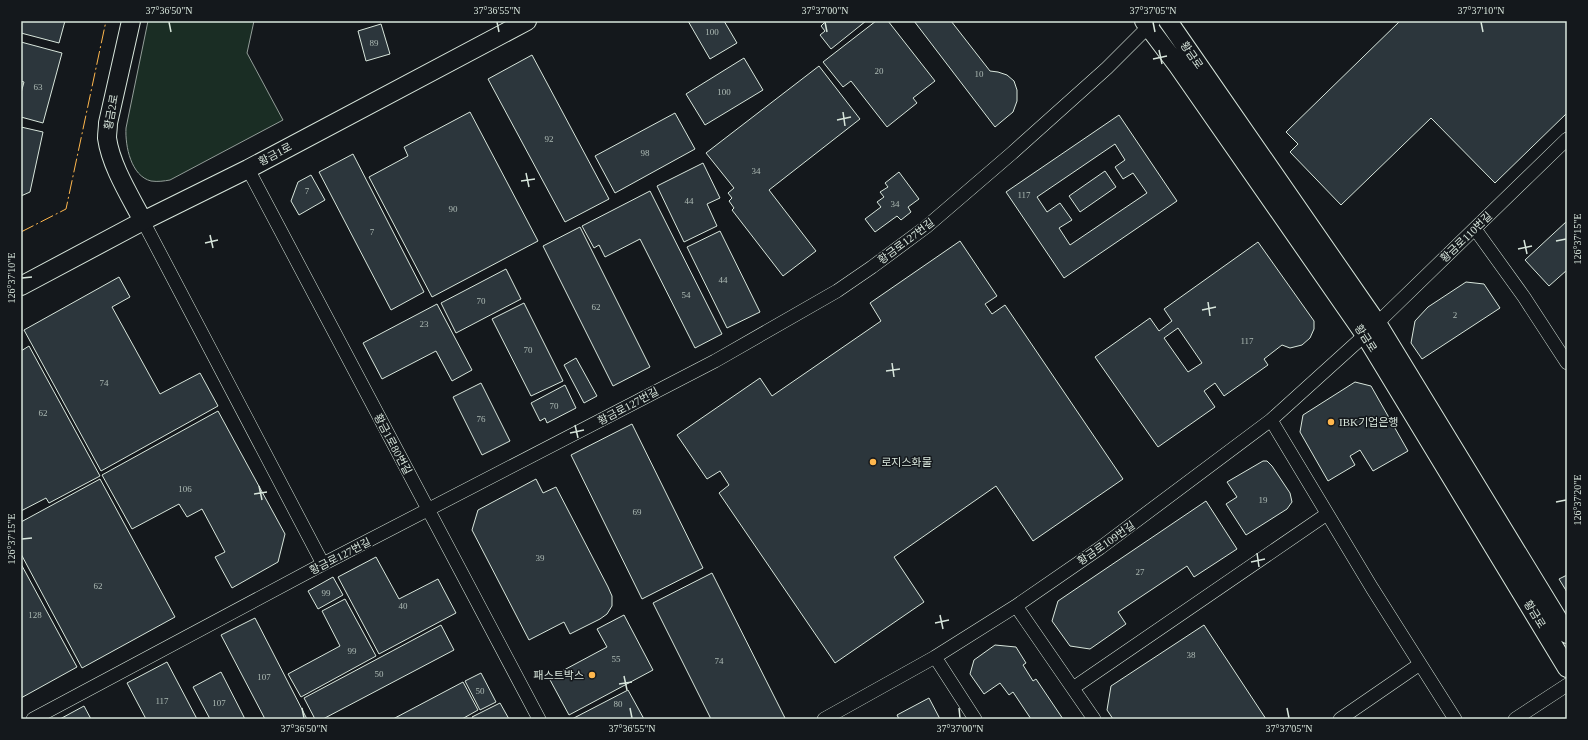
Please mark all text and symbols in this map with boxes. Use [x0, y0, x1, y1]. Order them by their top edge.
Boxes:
text: 37°36'50"N [145, 5, 193, 16]
text: 37°36'55"N [473, 5, 521, 16]
text: 37°37'00"N [801, 5, 849, 16]
text: 37°37'05"N [1129, 5, 1177, 16]
text: 37°37'10"N [1457, 5, 1505, 16]
house number: 100 [705, 27, 719, 37]
house number: 89 [370, 38, 379, 48]
street label: 황금로 [1178, 39, 1206, 71]
house number: 20 [875, 66, 884, 76]
house number: 10 [975, 69, 984, 79]
house number: 63 [34, 82, 43, 92]
house number: 100 [717, 87, 731, 97]
street label: 황금2로 [102, 93, 120, 131]
house number: 92 [545, 134, 554, 144]
street label: 황금1로 [256, 140, 294, 168]
house number: 98 [641, 148, 650, 158]
house number: 34 [752, 166, 761, 176]
house number: 7 [305, 186, 310, 196]
house number: 117 [1017, 190, 1031, 200]
house number: 44 [685, 196, 694, 206]
house number: 34 [891, 199, 900, 209]
house number: 90 [449, 204, 458, 214]
street label: 황금로110번길 [1438, 210, 1494, 264]
text: 126°37'15"E [1572, 214, 1583, 265]
street label: 황금로127번길 [876, 216, 936, 266]
house number: 7 [370, 227, 375, 237]
text: 126°37'10"E [6, 253, 17, 304]
house number: 44 [719, 275, 728, 285]
house number: 54 [682, 290, 691, 300]
house number: 70 [477, 296, 486, 306]
house number: 62 [592, 302, 601, 312]
house number: 2 [1453, 310, 1457, 320]
house number: 23 [420, 319, 429, 329]
street label: 황금로 [1353, 322, 1379, 354]
house number: 117 [1240, 336, 1254, 346]
house number: 70 [524, 345, 533, 355]
house number: 74 [100, 378, 109, 388]
street label: 황금로127번길 [596, 385, 660, 427]
house number: 70 [550, 401, 559, 411]
house number: 62 [39, 408, 48, 418]
street label: 황금1로80번길 [372, 412, 414, 476]
house number: 76 [477, 414, 486, 424]
place label: IBK기업은행 [1339, 416, 1398, 428]
marker: IBK기업은행 [1326, 417, 1336, 427]
place label: 로지스화물 [881, 456, 932, 468]
marker: 로지스화물 [868, 457, 878, 467]
text: 126°37'20"E [1572, 475, 1583, 526]
house number: 106 [178, 484, 192, 494]
house number: 19 [1259, 495, 1268, 505]
house number: 69 [633, 507, 642, 517]
text: 126°37'15"E [6, 514, 17, 565]
street label: 황금로109번길 [1075, 519, 1137, 567]
street label: 황금로127번길 [307, 535, 373, 577]
house number: 39 [536, 553, 545, 563]
house number: 27 [1136, 567, 1145, 577]
house number: 62 [94, 581, 103, 591]
house number: 99 [322, 588, 331, 598]
street label: 황금로 [1522, 598, 1548, 630]
house number: 40 [399, 601, 408, 611]
house number: 128 [28, 610, 42, 620]
house number: 99 [348, 646, 357, 656]
house number: 38 [1187, 650, 1196, 660]
house number: 55 [612, 654, 621, 664]
house number: 74 [715, 656, 724, 666]
house number: 50 [375, 669, 384, 679]
place label: 패스트박스 [533, 669, 584, 681]
marker: 패스트박스 [587, 670, 597, 680]
house number: 107 [257, 672, 271, 682]
house number: 50 [476, 686, 485, 696]
house number: 117 [155, 696, 169, 706]
house number: 107 [212, 698, 226, 708]
house number: 80 [614, 699, 623, 709]
text: 37°36'50"N [280, 723, 328, 734]
text: 37°36'55"N [608, 723, 656, 734]
text: 37°37'00"N [936, 723, 984, 734]
text: 37°37'05"N [1265, 723, 1313, 734]

